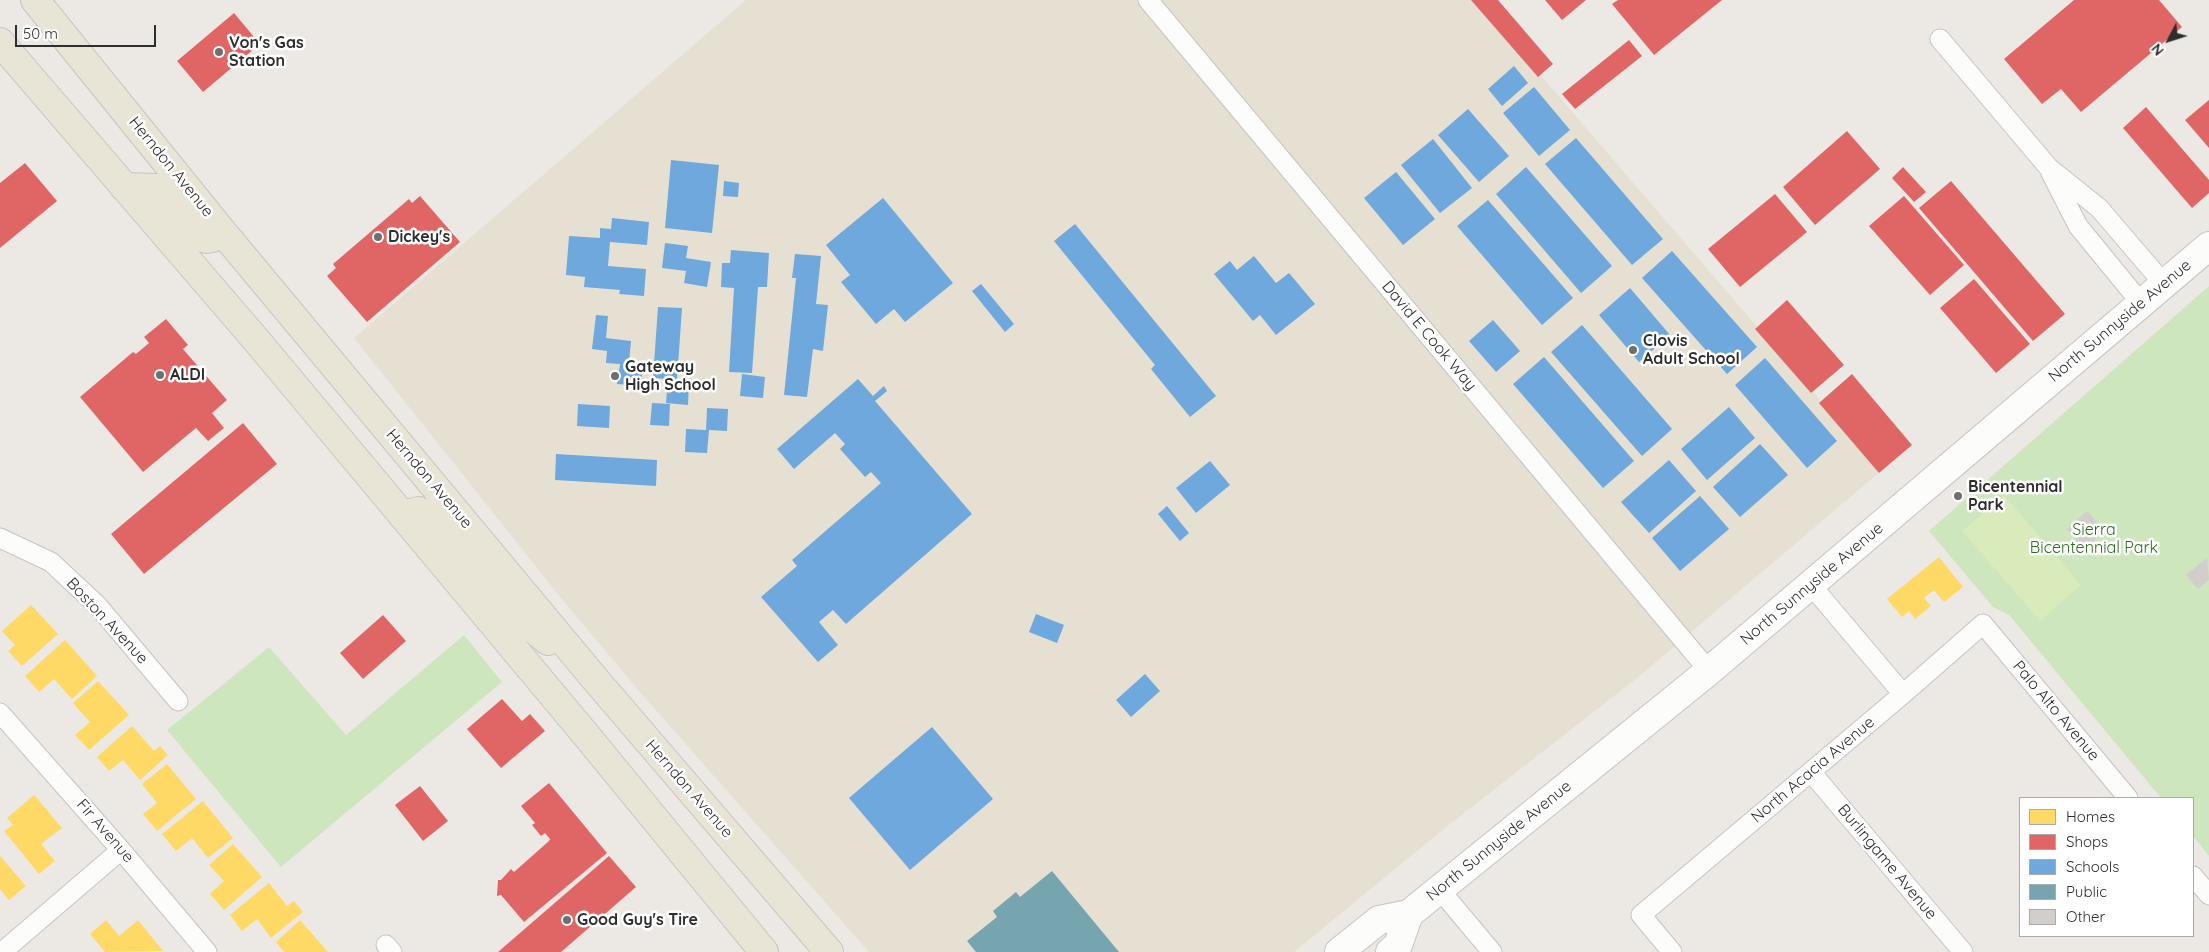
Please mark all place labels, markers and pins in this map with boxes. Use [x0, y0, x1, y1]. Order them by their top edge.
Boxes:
place label: Von's Gas Station [229, 33, 304, 71]
marker: Von's Gas Station [213, 46, 225, 58]
place label: Dickey's [388, 227, 450, 247]
marker: Dickey's [372, 231, 384, 243]
place label: Clovis Adult School [1643, 331, 1740, 369]
marker: Clovis Adult School [1627, 344, 1639, 356]
place label: Gateway High School [625, 357, 716, 395]
place label: ALDI [170, 365, 205, 385]
marker: ALDI [154, 369, 166, 381]
marker: Gateway High School [609, 370, 621, 382]
place label: Bicentennial Park [1968, 477, 2063, 515]
marker: Bicentennial Park [1952, 490, 1964, 502]
place label: Good Guy's Tire [577, 910, 698, 930]
marker: Good Guy's Tire [561, 914, 573, 926]

